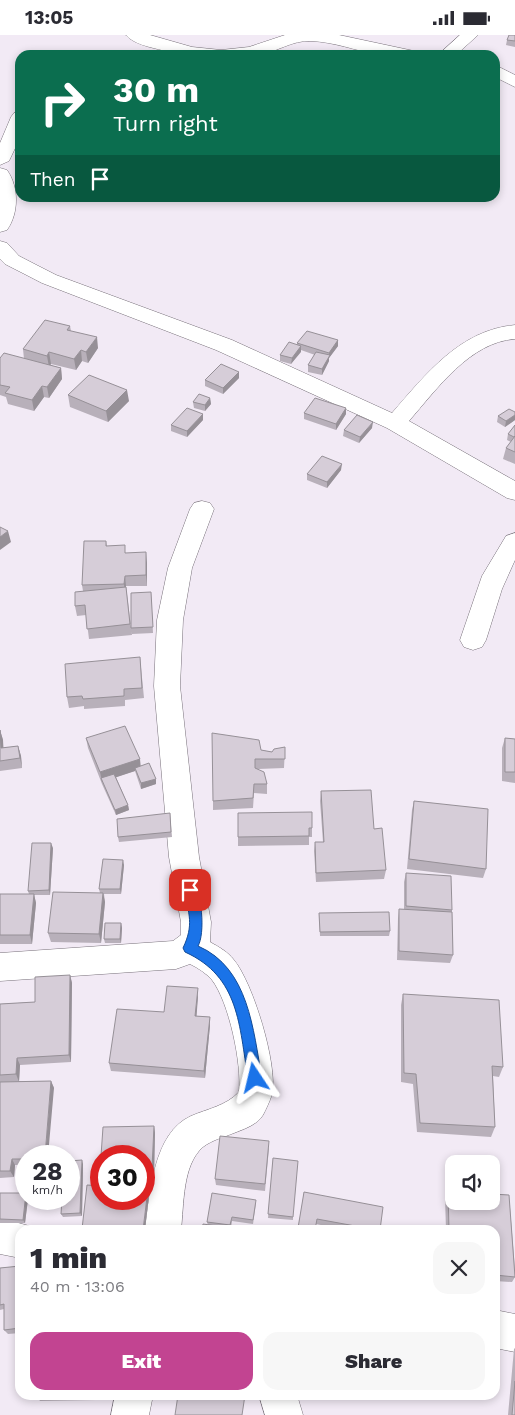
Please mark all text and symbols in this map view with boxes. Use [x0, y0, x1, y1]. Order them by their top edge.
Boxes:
text: 13:05 [25, 6, 73, 29]
text: 30 m [113, 69, 199, 111]
icon: right [30, 70, 95, 135]
text: Turn right [113, 111, 218, 136]
icon: arrive [86, 165, 114, 193]
text: Then [30, 168, 76, 191]
pin [169, 869, 211, 911]
icon: arrive [176, 876, 204, 904]
position arrow [228, 1051, 280, 1103]
speed limit sign: 30 [90, 1145, 155, 1210]
map controls [445, 1155, 500, 1210]
button: sound [445, 1155, 500, 1210]
text: 28 [32, 1157, 63, 1186]
text: km/h [32, 1183, 63, 1197]
text: 1 min [30, 1240, 107, 1275]
button: close [433, 1242, 485, 1294]
text: 40 m · 13:06 [30, 1277, 125, 1296]
button: Exit [30, 1332, 253, 1390]
button: Share [263, 1332, 485, 1390]

